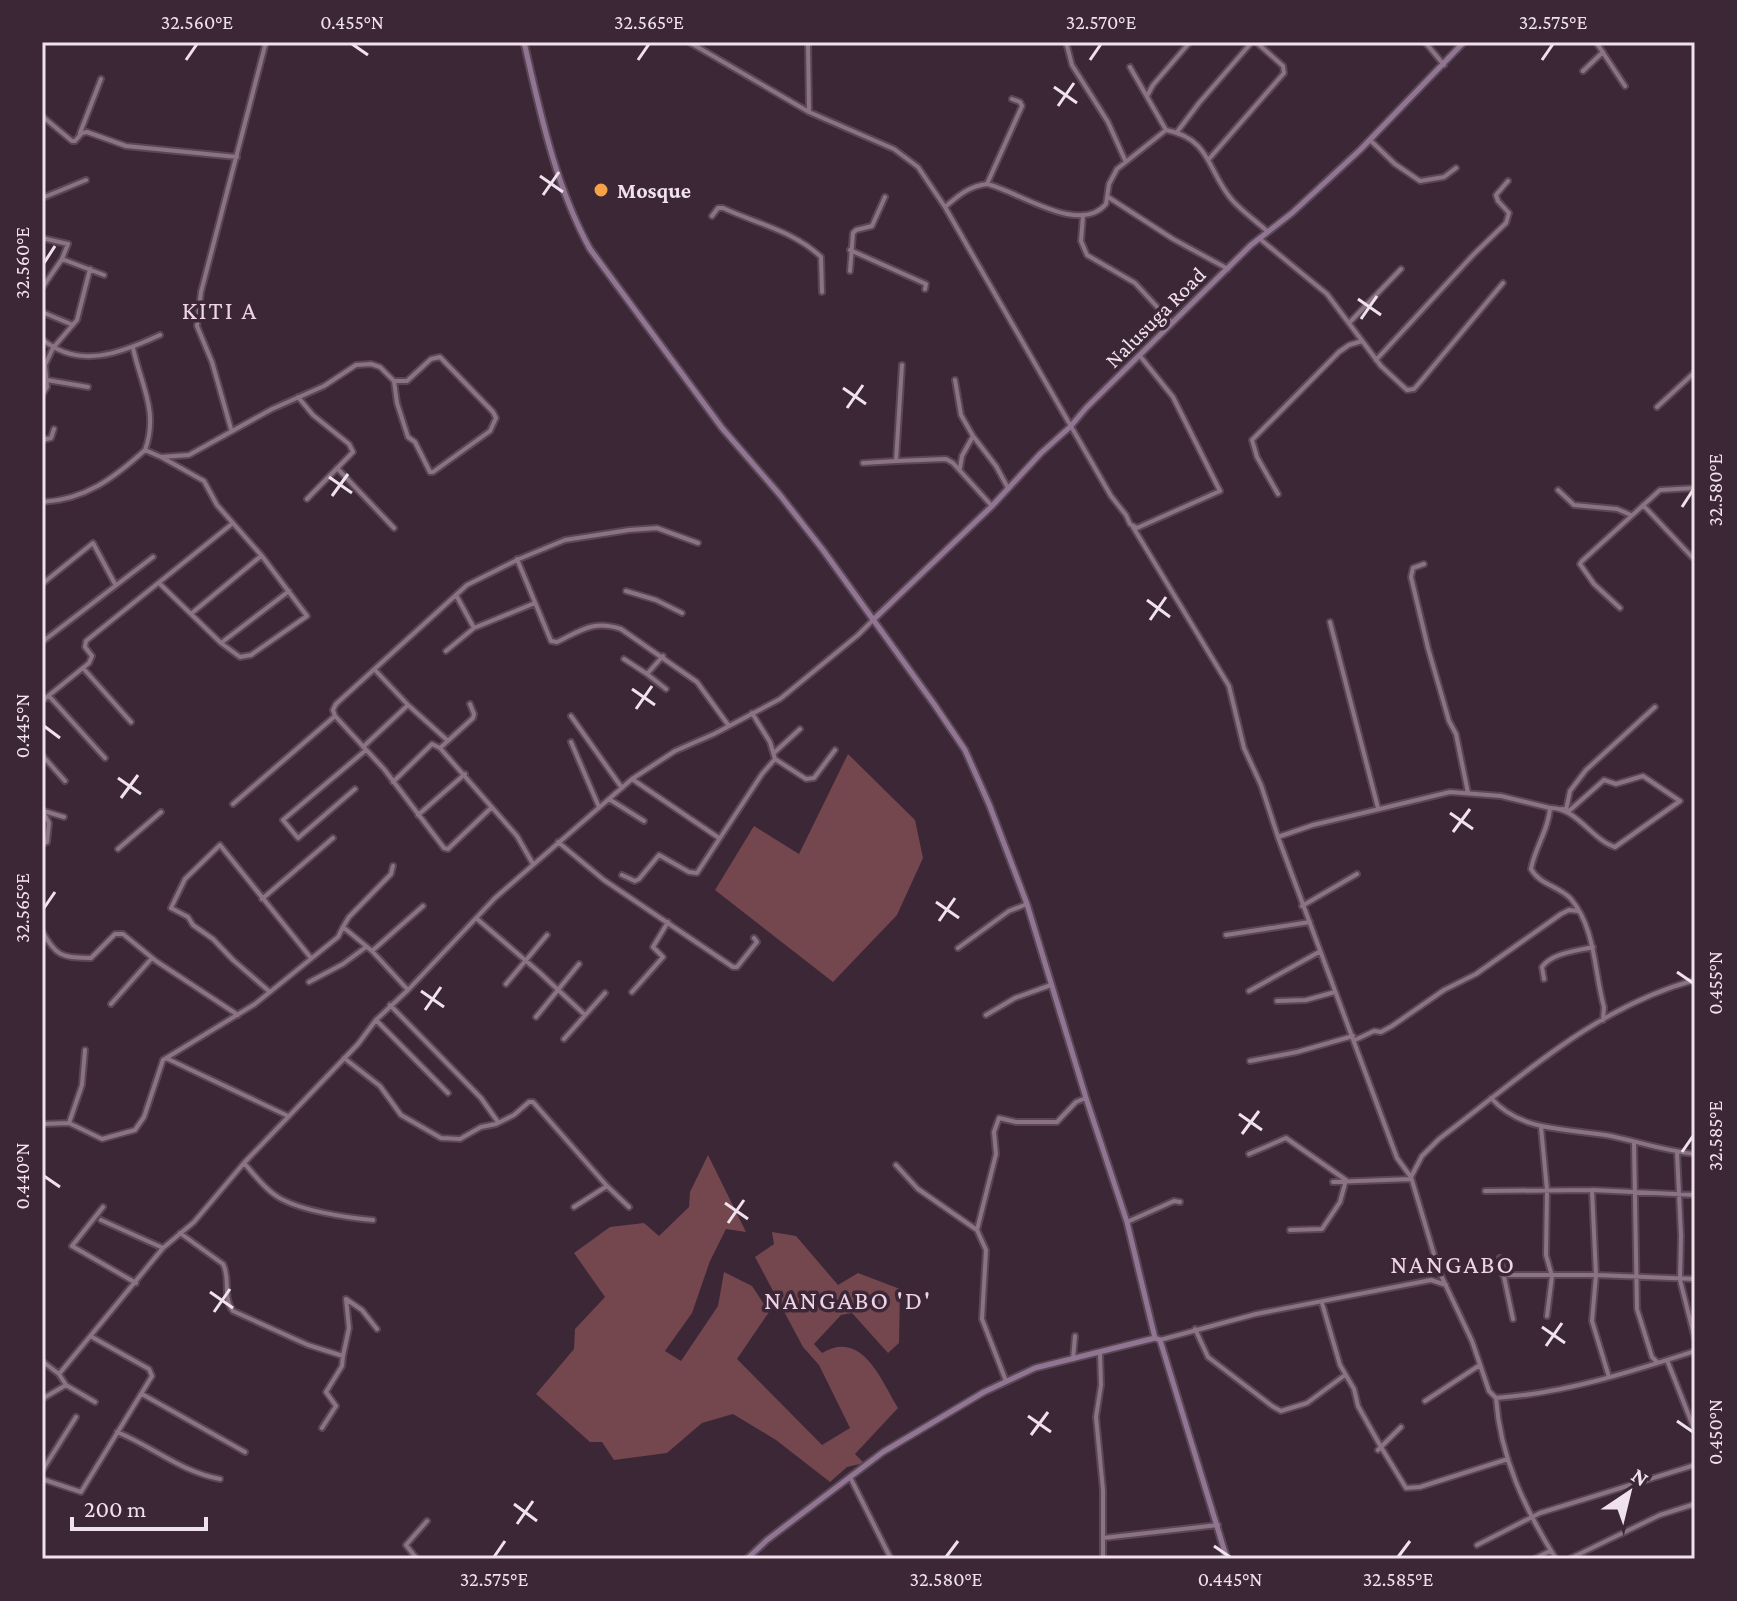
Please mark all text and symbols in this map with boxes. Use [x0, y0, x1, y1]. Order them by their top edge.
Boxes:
text: 32.560°E [161, 11, 233, 33]
text: 0.455°N [320, 11, 384, 33]
text: 32.565°E [614, 11, 684, 33]
text: 32.570°E [1066, 11, 1136, 33]
text: 32.575°E [1519, 11, 1587, 33]
place label: Mosque [617, 178, 691, 203]
marker: Mosque [592, 181, 610, 199]
text: 32.560°E [11, 227, 33, 299]
street label: Nalusuga Road [1100, 262, 1211, 373]
district label: KITI A [182, 296, 258, 325]
text: 32.580°E [1704, 453, 1726, 526]
text: 0.445°N [11, 694, 33, 758]
text: 32.565°E [11, 873, 33, 943]
text: 0.455°N [1704, 951, 1726, 1015]
text: 32.585°E [1704, 1101, 1726, 1171]
text: 0.440°N [11, 1143, 33, 1209]
district label: NANGABO [1390, 1250, 1516, 1279]
district label: NANGABO 'D' [764, 1286, 932, 1315]
text: 0.450°N [1704, 1399, 1726, 1465]
north arrow [1589, 1453, 1669, 1533]
text: N [1627, 1462, 1653, 1492]
scale bar [72, 1481, 206, 1531]
text: 200 m [84, 1495, 146, 1522]
text: 32.575°E [460, 1568, 528, 1590]
text: 32.580°E [910, 1568, 983, 1590]
text: 0.445°N [1198, 1568, 1262, 1590]
text: 32.585°E [1363, 1568, 1433, 1590]

